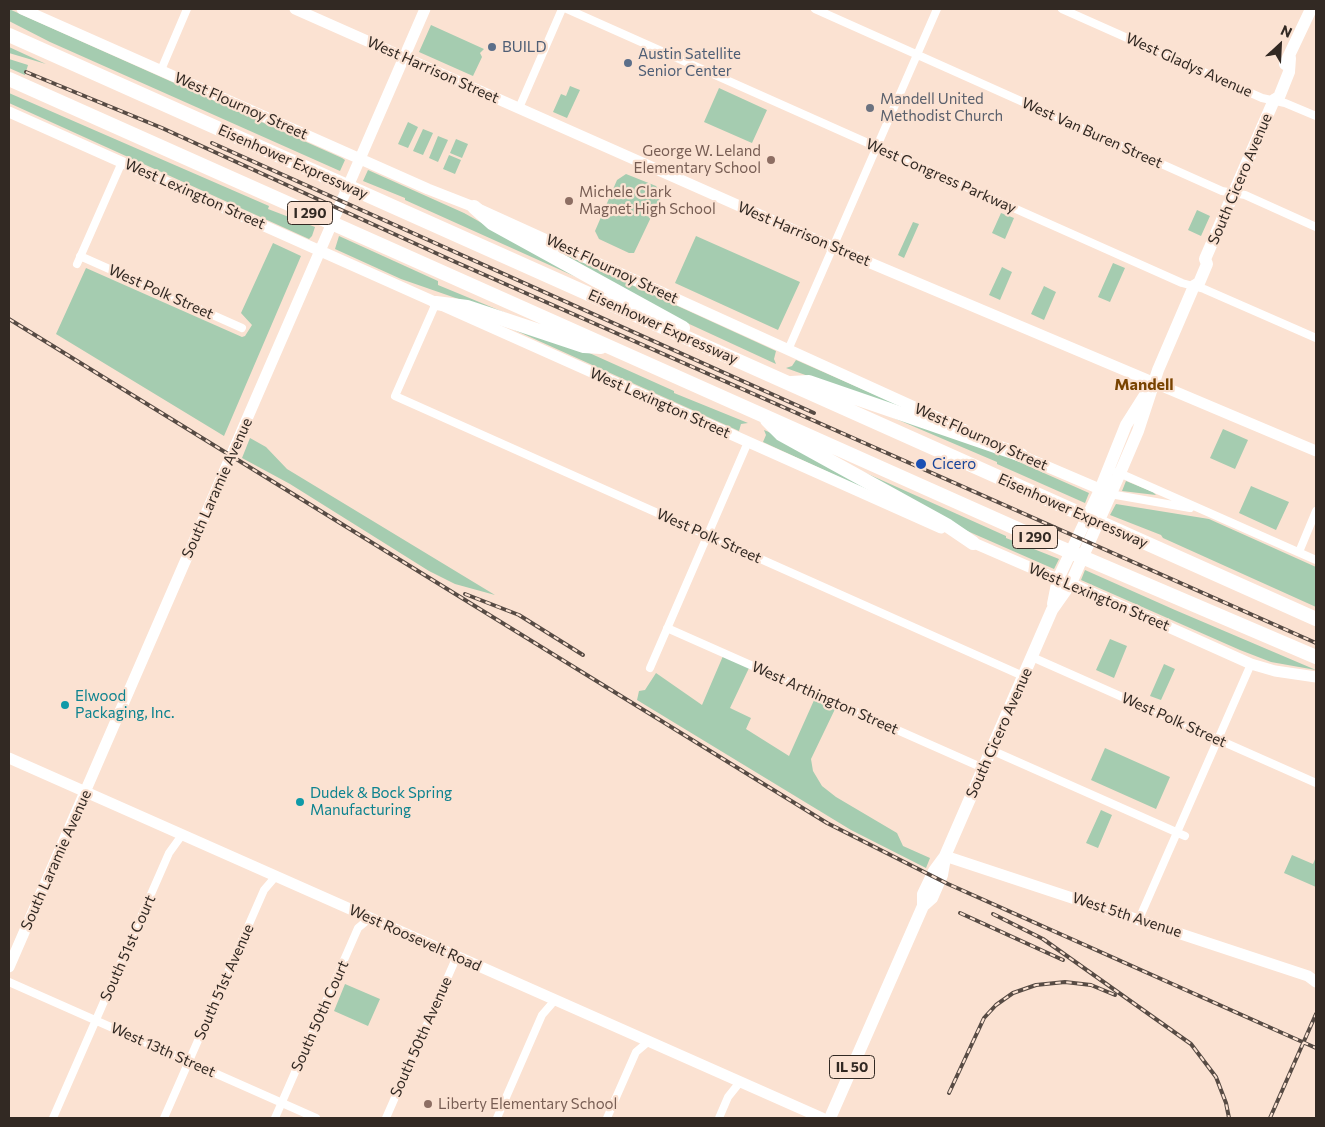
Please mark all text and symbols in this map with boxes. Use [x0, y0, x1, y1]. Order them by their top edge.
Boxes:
north arrow [1255, 20, 1305, 70]
text: N [1278, 21, 1295, 41]
street label: West Gladys Avenue [1123, 29, 1255, 101]
street label: West Harrison Street [364, 33, 502, 107]
place label: BUILD [502, 38, 546, 56]
marker: BUILD [486, 41, 498, 53]
place label: Austin Satellite Senior Center [638, 45, 741, 80]
marker: Austin Satellite Senior Center [622, 57, 634, 69]
street label: West Flournoy Street [172, 68, 310, 144]
place label: Mandell United Methodist Church [880, 90, 1003, 125]
street label: West Van Buren Street [1019, 94, 1165, 172]
marker: Mandell United Methodist Church [864, 102, 876, 114]
street label: South Cicero Avenue [1204, 111, 1276, 247]
street label: Eisenhower Expressway [215, 121, 371, 203]
street label: West Congress Parkway [863, 135, 1019, 217]
place label: George W. Leland Elementary School [634, 142, 761, 177]
marker: George W. Leland Elementary School [765, 154, 777, 166]
street label: West Lexington Street [122, 155, 268, 233]
place label: Michele Clark Magnet High School [579, 183, 716, 218]
marker: Michele Clark Magnet High School [563, 195, 575, 207]
street label: West Harrison Street [735, 198, 873, 270]
road number: I 290 [288, 202, 332, 224]
street label: West Flournoy Street [543, 230, 681, 308]
street label: West Polk Street [106, 261, 216, 323]
street label: Eisenhower Expressway [585, 286, 741, 368]
street label: West Lexington Street [587, 364, 733, 442]
district label: Mandell [1114, 375, 1174, 395]
street label: West Flournoy Street [912, 399, 1050, 475]
street label: South Laramie Avenue [178, 415, 256, 561]
place label: Cicero [932, 455, 976, 473]
marker: Cicero [914, 457, 928, 471]
street label: Eisenhower Expressway [995, 470, 1151, 552]
street label: West Polk Street [654, 505, 764, 567]
road number: I 290 [1012, 526, 1058, 548]
street label: West Lexington Street [1026, 559, 1172, 635]
street label: West Arthington Street [749, 658, 901, 738]
street label: South Cicero Avenue [962, 665, 1036, 801]
place label: Elwood Packaging, Inc. [75, 687, 174, 722]
street label: West Polk Street [1119, 689, 1229, 751]
marker: Elwood Packaging, Inc. [59, 699, 71, 711]
place label: Dudek & Bock Spring Manufacturing [310, 784, 452, 819]
street label: South Laramie Avenue [17, 787, 95, 933]
marker: Dudek & Bock Spring Manufacturing [294, 796, 306, 808]
street label: West 5th Avenue [1070, 889, 1184, 941]
street label: South 51st Court [97, 892, 159, 1004]
street label: West Roosevelt Road [346, 901, 484, 975]
street label: South 51st Avenue [190, 921, 258, 1043]
street label: South 50th Court [287, 958, 353, 1074]
street label: South 50th Avenue [386, 974, 456, 1100]
street label: West 13th Street [108, 1019, 218, 1081]
road number: IL 50 [830, 1056, 874, 1078]
place label: Liberty Elementary School [438, 1095, 617, 1113]
marker: Liberty Elementary School [422, 1098, 434, 1110]

